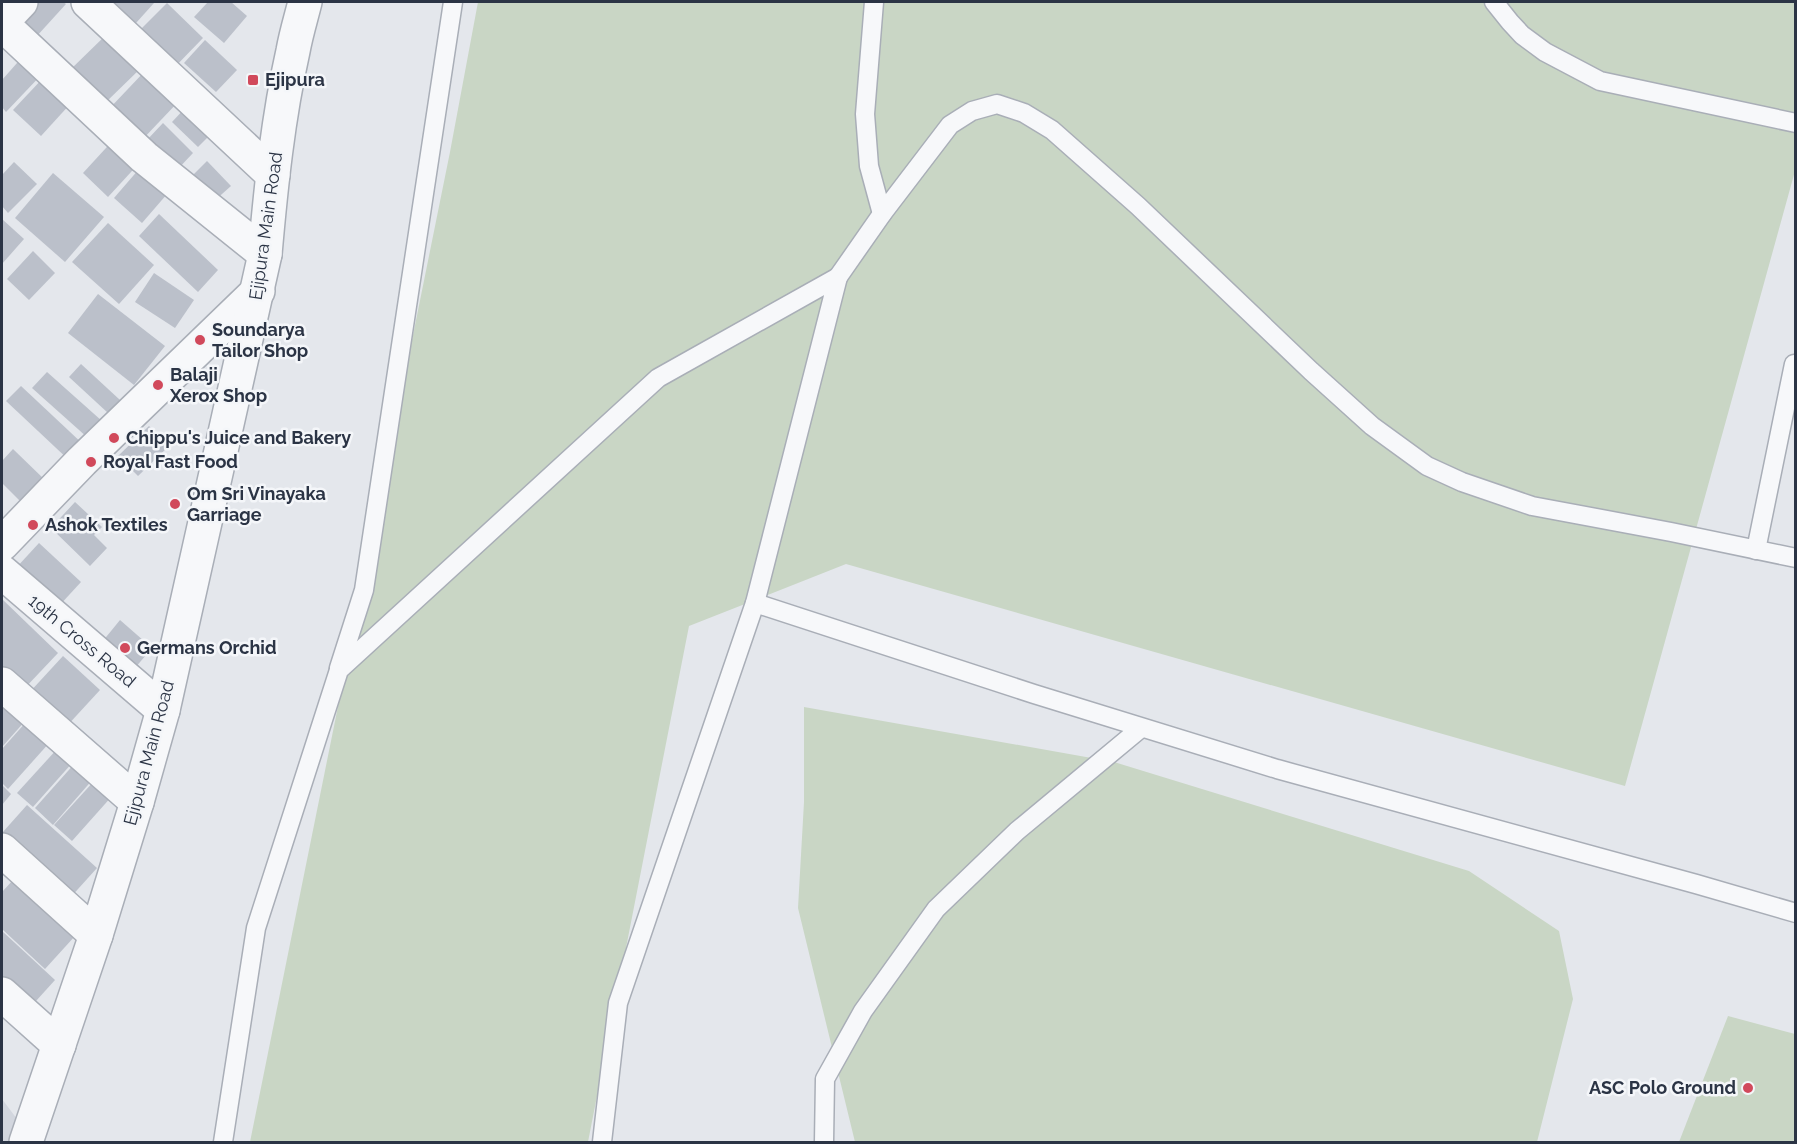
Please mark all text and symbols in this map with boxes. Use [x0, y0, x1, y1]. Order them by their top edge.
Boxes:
place label: Ejipura [265, 69, 325, 90]
marker: Ejipura [246, 73, 260, 87]
street label: Ejipura Main Road [245, 151, 286, 301]
place label: Soundarya Tailor Shop [212, 319, 308, 361]
marker: Soundarya Tailor Shop [193, 333, 207, 347]
place label: Balaji Xerox Shop [169, 364, 267, 406]
marker: Balaji Xerox Shop [151, 378, 165, 392]
place label: Chippu's Juice and Bakery [126, 427, 351, 448]
marker: Chippu's Juice and Bakery [107, 431, 121, 445]
place label: Royal Fast Food [103, 451, 238, 472]
marker: Royal Fast Food [84, 455, 98, 469]
place label: Om Sri Vinayaka Garriage [187, 483, 326, 525]
marker: Om Sri Vinayaka Garriage [168, 497, 182, 511]
place label: Ashok Textiles [45, 514, 168, 535]
marker: Ashok Textiles [26, 518, 40, 532]
street label: 19th Cross Road [24, 590, 140, 692]
place label: Germans Orchid [137, 637, 277, 658]
marker: Germans Orchid [118, 641, 132, 655]
street label: Ejipura Main Road [119, 678, 178, 828]
place label: ASC Polo Ground [1589, 1077, 1736, 1098]
marker: ASC Polo Ground [1741, 1081, 1755, 1095]

